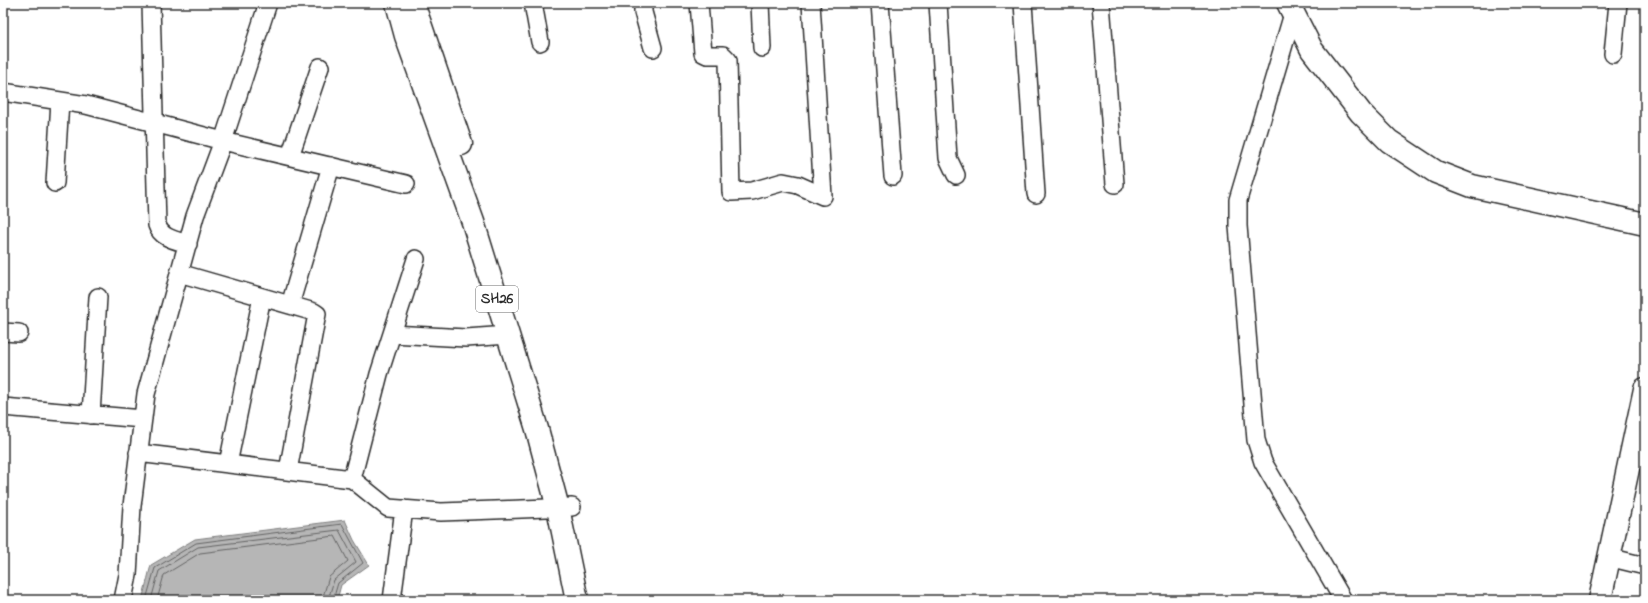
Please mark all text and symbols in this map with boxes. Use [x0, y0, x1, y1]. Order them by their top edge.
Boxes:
road number: SH26 [476, 286, 518, 312]

